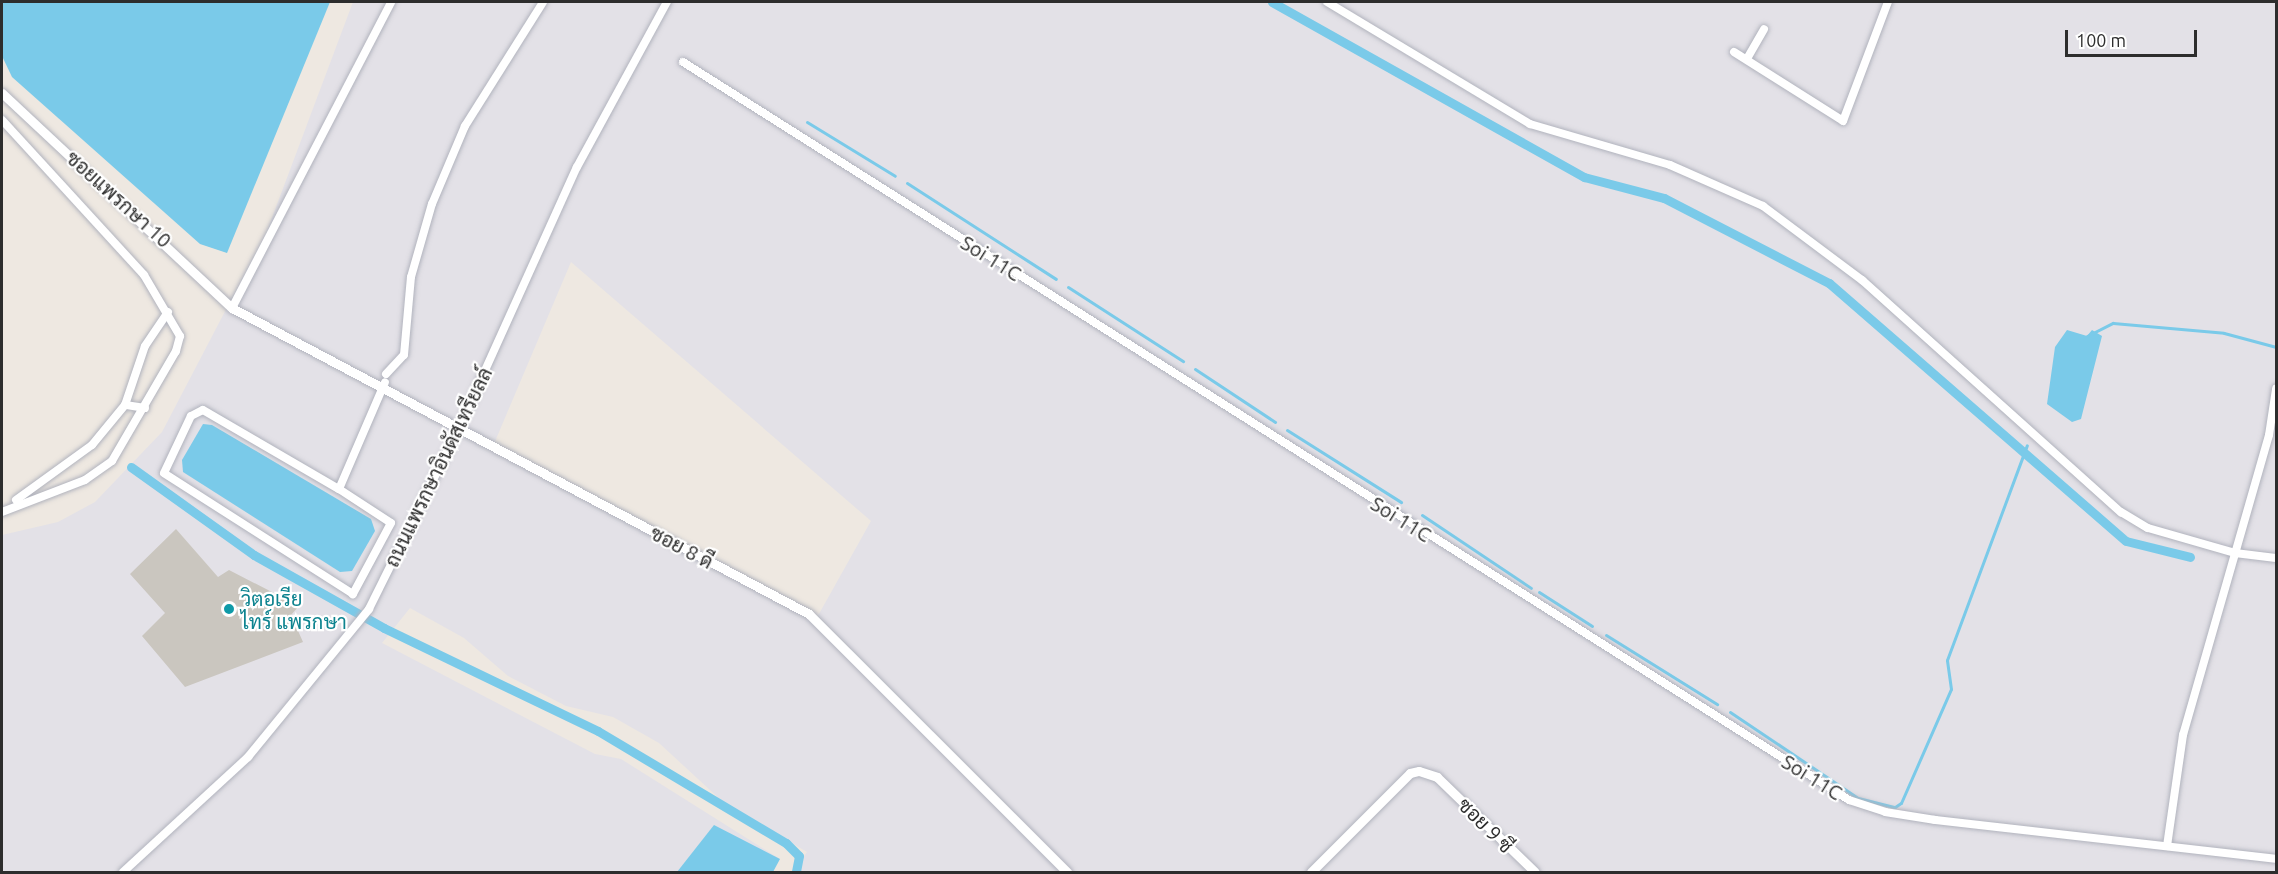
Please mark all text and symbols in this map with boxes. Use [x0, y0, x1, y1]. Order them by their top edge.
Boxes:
scale bar [2068, 18, 2200, 56]
text: 100 m [2076, 30, 2126, 50]
street label: ซอยแพรกษา 10 [62, 146, 176, 252]
street label: Soi 11C [956, 230, 1026, 286]
street label: ถนนแพรกษาอินดัสเทรียลล์ [379, 363, 497, 571]
street label: Soi 11C [1366, 491, 1436, 547]
street label: ซอย 8 ดี [646, 520, 718, 574]
place label: วิตอเรีย ไทร์ แพรกษา [241, 586, 347, 633]
marker: วิตอเรีย ไทร์ แพรกษา [222, 602, 236, 616]
street label: Soi 11C [1777, 749, 1847, 805]
street label: ซอย 9 ซี [1453, 792, 1519, 858]

